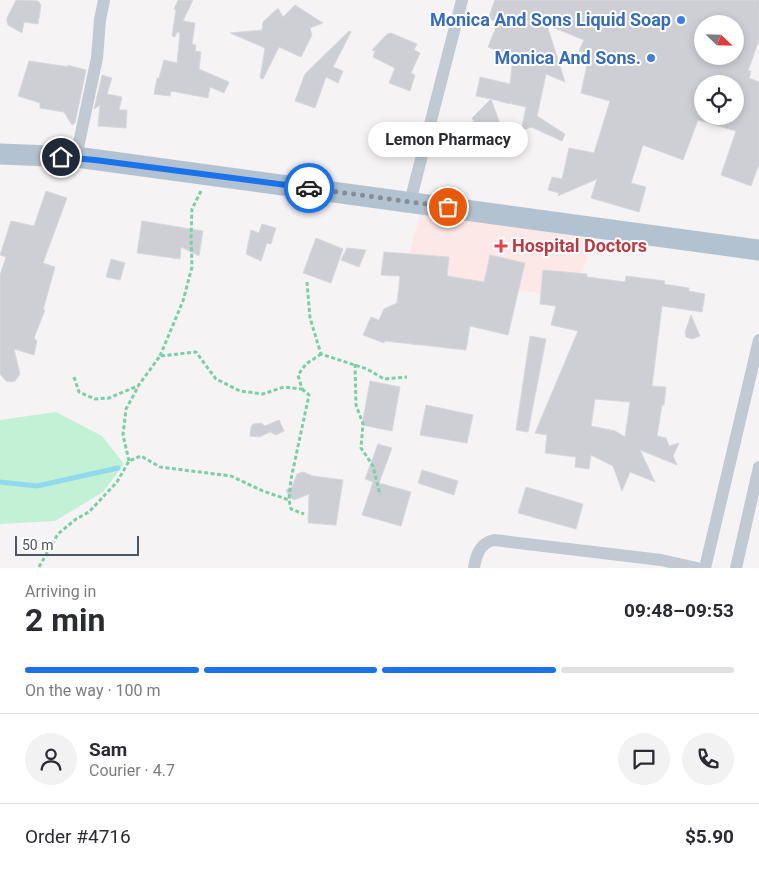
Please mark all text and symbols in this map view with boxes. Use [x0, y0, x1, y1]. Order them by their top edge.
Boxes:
place label: Monica And Sons Liquid Soap [430, 9, 671, 30]
marker: Monica And Sons Liquid Soap [675, 14, 687, 26]
north arrow [694, 15, 744, 65]
map controls [694, 15, 744, 125]
place label: Monica And Sons. [494, 47, 641, 68]
marker: Monica And Sons. [645, 52, 657, 64]
button: locate [694, 75, 744, 125]
callout: Lemon Pharmacy [368, 122, 528, 157]
text: Lemon Pharmacy [385, 130, 511, 149]
pin [40, 136, 82, 178]
icon: home [47, 143, 75, 171]
courier [284, 163, 334, 213]
icon: car [295, 174, 323, 202]
pin [427, 186, 469, 228]
icon: bag [434, 193, 462, 221]
place label: Hospital Doctors [512, 235, 647, 256]
marker: Hospital Doctors [494, 239, 508, 253]
scale bar [15, 533, 139, 556]
text: 50 m [22, 537, 54, 553]
text: Arriving in [25, 582, 96, 601]
text: 09:48–09:53 [624, 599, 734, 622]
text: 2 min [25, 601, 105, 639]
text: On the way · 100 m [25, 681, 161, 700]
button: person [25, 733, 77, 785]
button: chat [618, 733, 670, 785]
button: phone [682, 733, 734, 785]
text: Sam [89, 738, 127, 761]
text: Courier · 4.7 [89, 761, 175, 780]
text: Order #4716 [25, 825, 131, 848]
text: $5.90 [685, 825, 734, 848]

